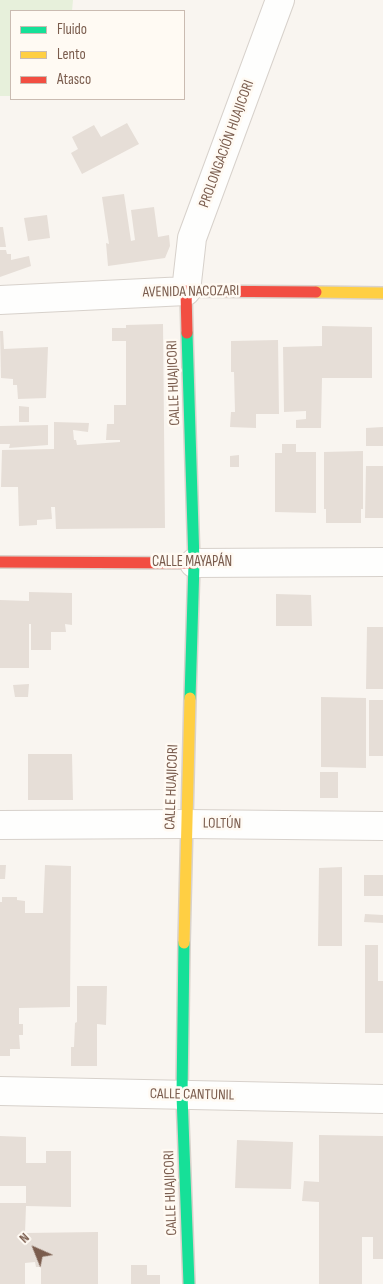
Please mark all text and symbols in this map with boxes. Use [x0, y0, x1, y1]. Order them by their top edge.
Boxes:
legend [10, 10, 185, 100]
text: Fluido [57, 20, 87, 39]
text: Lento [57, 45, 86, 64]
text: Atasco [57, 70, 91, 89]
street label: PROLONGACIÓN HUAJICORI [196, 78, 258, 210]
street label: AVENIDA NACOZARI [143, 282, 239, 302]
street label: CALLE HUAJICORI [164, 340, 184, 426]
street label: CALLE MAYAPÁN [152, 553, 232, 571]
street label: CALLE HUAJICORI [162, 744, 182, 830]
street label: LOLTÚN [203, 815, 241, 833]
street label: CALLE CANTUNIL [150, 1085, 234, 1105]
street label: CALLE HUAJICORI [161, 1150, 181, 1236]
north arrow [10, 1224, 60, 1274]
text: N [16, 1229, 33, 1247]

